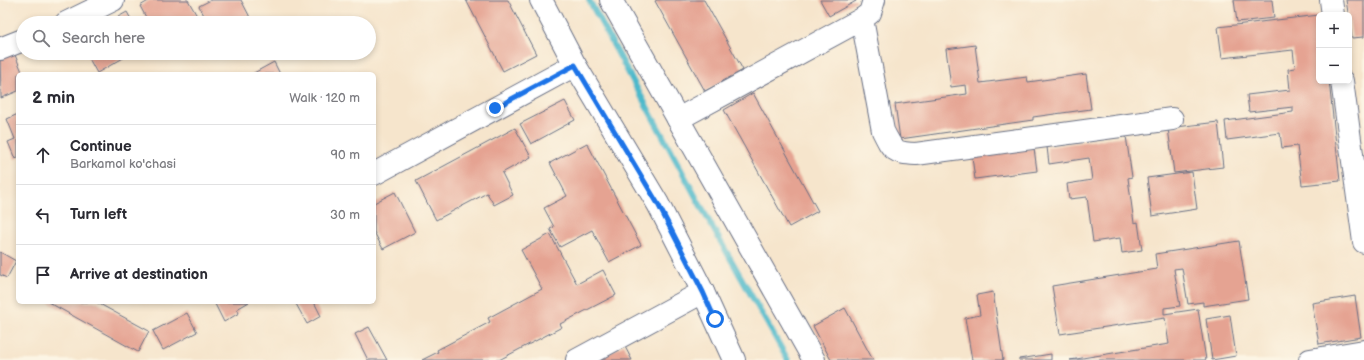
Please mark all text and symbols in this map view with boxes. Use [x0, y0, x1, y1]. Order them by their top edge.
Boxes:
map controls [1316, 12, 1352, 84]
button: + [1316, 12, 1352, 48]
search box [16, 16, 376, 60]
icon: search [30, 27, 52, 49]
text: Search here [62, 29, 145, 48]
button: − [1316, 48, 1352, 84]
text: 2 min [32, 88, 75, 108]
text: Walk · 120 m [289, 90, 360, 106]
route end [486, 99, 504, 117]
text: Continue [70, 137, 132, 156]
icon: ahead [32, 144, 54, 166]
text: 90 m [331, 147, 360, 163]
text: Barkamol ko'chasi [70, 156, 176, 172]
icon: left [32, 204, 54, 226]
text: Turn left [70, 205, 127, 224]
text: 30 m [330, 207, 360, 223]
icon: arrive [32, 264, 54, 286]
text: Arrive at destination [70, 265, 208, 284]
route start [706, 310, 724, 328]

